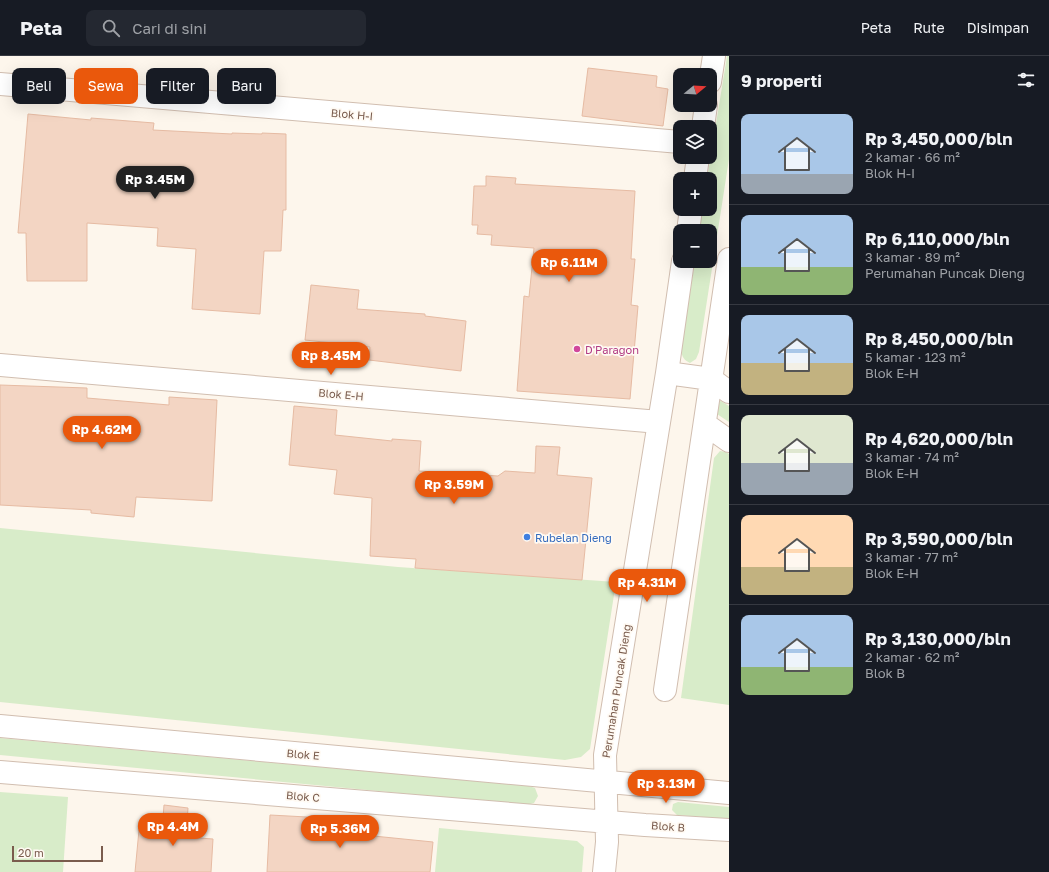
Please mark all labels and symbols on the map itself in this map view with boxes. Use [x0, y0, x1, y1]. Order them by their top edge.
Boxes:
north arrow [673, 68, 717, 112]
street label: Blok H-I [330, 106, 374, 122]
pin: Rp 3.45M [114, 166, 196, 200]
pin: Rp 6.11M [528, 249, 610, 283]
pin: Rp 8.45M [290, 342, 372, 376]
place label: D'Paragon [585, 343, 639, 356]
marker: D'Paragon [572, 344, 582, 354]
street label: Blok E-H [318, 386, 364, 402]
pin: Rp 4.62M [61, 416, 143, 450]
pin: Rp 3.59M [413, 471, 495, 505]
place label: Rubelan Dieng [535, 531, 612, 544]
marker: Rubelan Dieng [522, 532, 532, 542]
pin: Rp 4.31M [606, 569, 688, 603]
street label: Perumahan Puncak Dieng [599, 623, 633, 759]
street label: Blok E [286, 746, 320, 762]
pin: Rp 3.13M [625, 770, 707, 804]
street label: Blok C [286, 788, 320, 804]
pin: Rp 4.4M [136, 813, 210, 847]
pin: Rp 5.36M [299, 815, 381, 849]
street label: Blok B [651, 818, 685, 834]
scale bar [12, 844, 103, 863]

